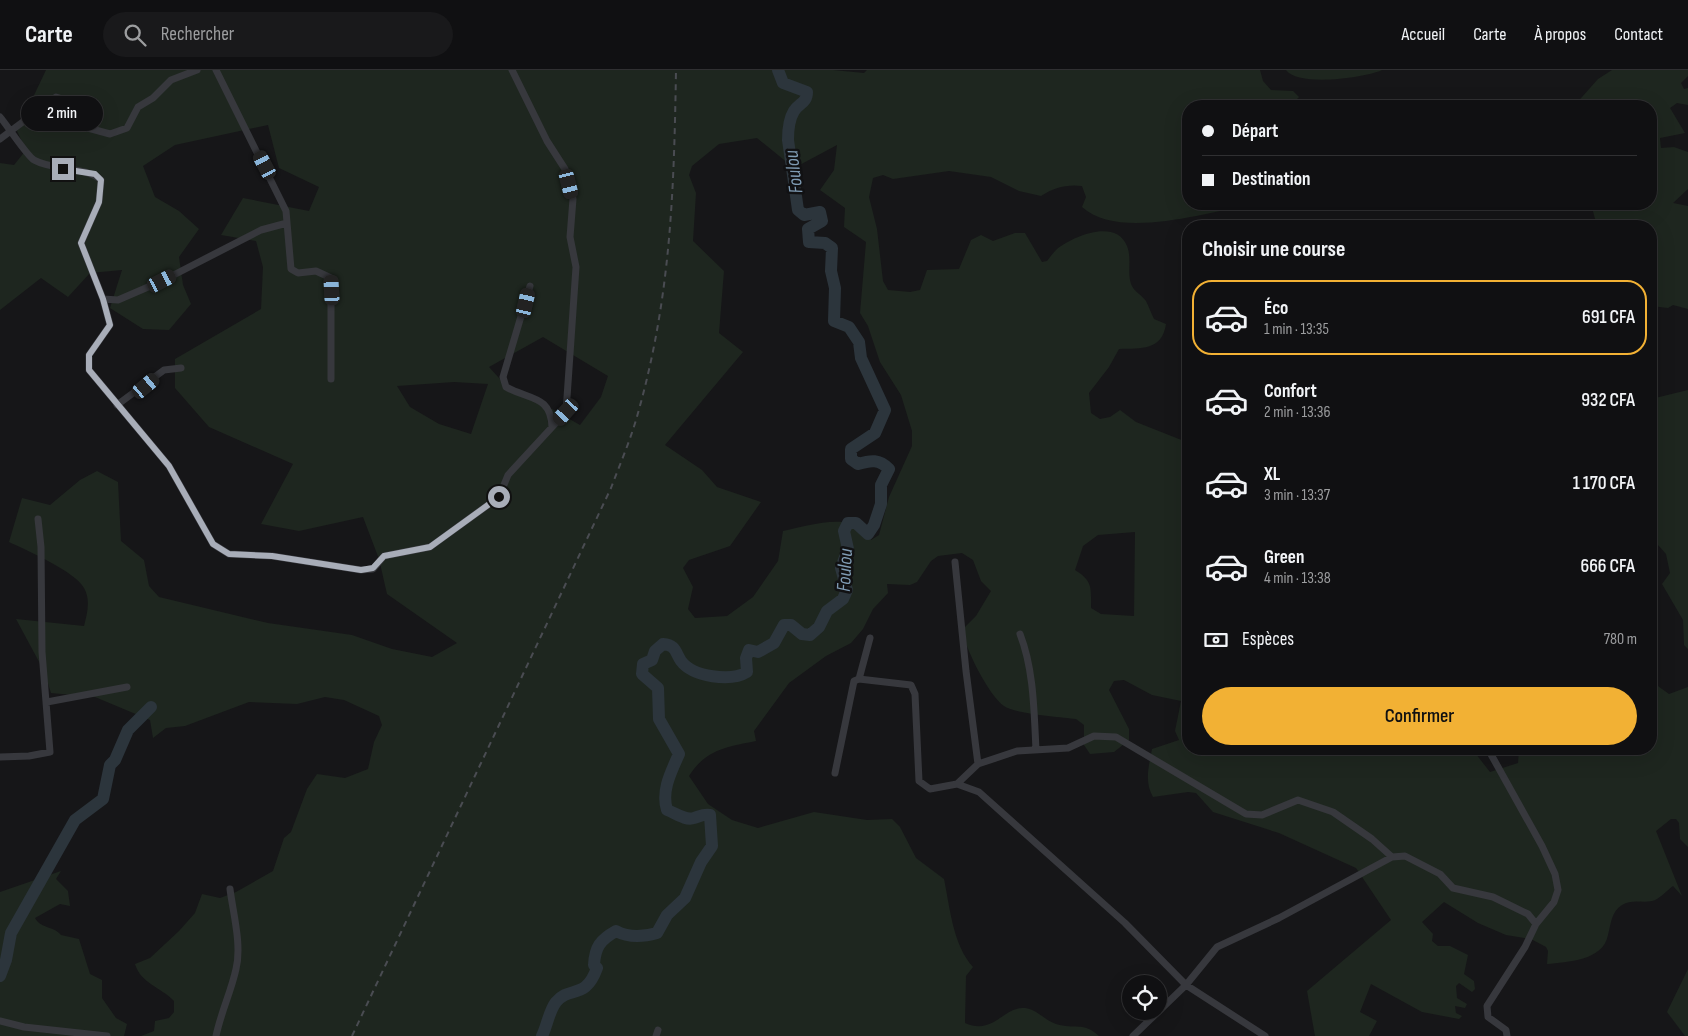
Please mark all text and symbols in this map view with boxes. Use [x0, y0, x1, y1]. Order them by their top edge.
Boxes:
search box [103, 12, 453, 57]
text: Carte [25, 20, 73, 49]
icon: search [121, 21, 149, 49]
text: Rechercher [161, 23, 234, 46]
text: Accueil [1401, 24, 1445, 45]
text: Carte [1473, 24, 1506, 45]
text: À propos [1534, 24, 1586, 45]
text: Contact [1614, 24, 1663, 45]
callout: 2 min [22, 97, 104, 132]
text: 2 min [47, 104, 77, 123]
text: Départ [1232, 120, 1278, 143]
car [251, 148, 278, 182]
water label: Foulou [779, 148, 809, 195]
route end [52, 158, 74, 180]
car [558, 168, 579, 200]
text: Destination [1232, 168, 1310, 191]
text: Choisir une course [1202, 236, 1345, 263]
car [145, 268, 178, 294]
car [323, 275, 340, 305]
car [515, 287, 536, 319]
icon: car [1204, 295, 1249, 340]
text: Éco [1264, 297, 1288, 320]
text: 691 CFA [1582, 306, 1635, 329]
text: 1 min · 13:35 [1264, 320, 1329, 339]
car [129, 371, 162, 401]
icon: car [1204, 378, 1249, 423]
text: Confort [1264, 380, 1317, 403]
text: 932 CFA [1581, 389, 1635, 412]
car [550, 396, 581, 428]
text: 2 min · 13:36 [1264, 403, 1331, 422]
icon: car [1204, 461, 1249, 506]
text: XL [1264, 463, 1280, 486]
text: 1 170 CFA [1573, 472, 1635, 495]
route start [488, 486, 510, 508]
text: 3 min · 13:37 [1264, 486, 1330, 505]
icon: car [1204, 544, 1249, 589]
text: Green [1264, 546, 1304, 569]
water label: Foulou [832, 547, 858, 592]
text: 666 CFA [1580, 555, 1635, 578]
text: 4 min · 13:38 [1264, 569, 1331, 588]
icon: cash [1202, 626, 1230, 654]
text: Espèces [1242, 628, 1294, 651]
text: 780 m [1604, 630, 1637, 649]
button: Confirmer [1202, 687, 1637, 745]
map controls [1122, 975, 1167, 1020]
button: locate [1122, 975, 1167, 1020]

